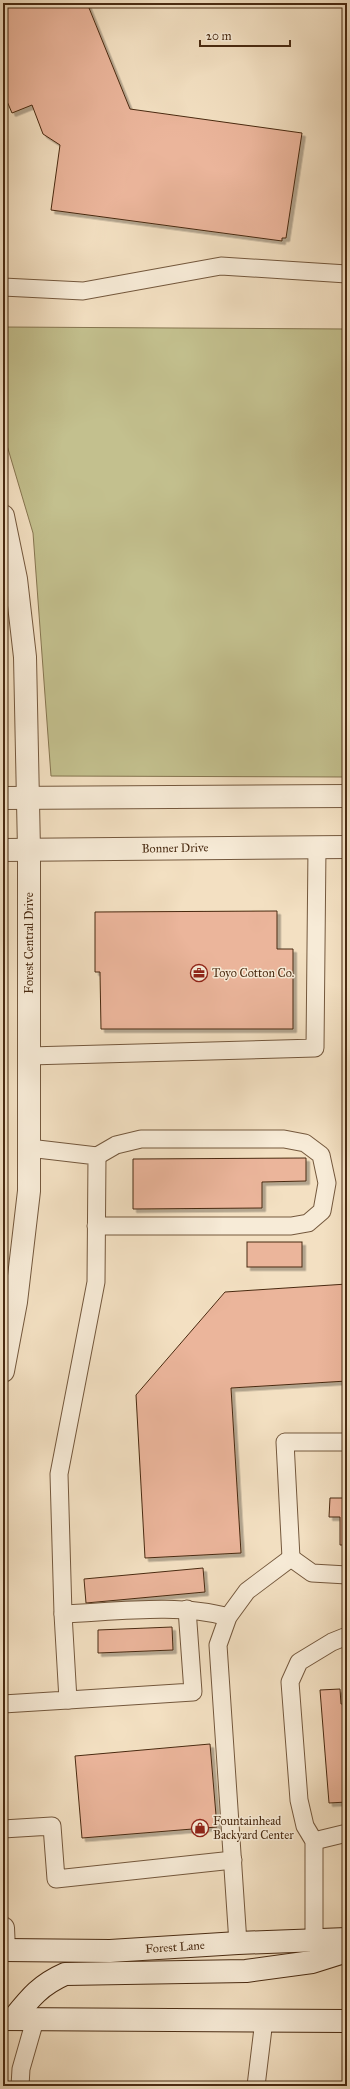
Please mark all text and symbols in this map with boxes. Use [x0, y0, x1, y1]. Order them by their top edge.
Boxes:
scale bar [200, 22, 290, 48]
text: 20 m [206, 29, 232, 43]
street label: Bonner Drive [141, 840, 209, 856]
street label: Forest Central Drive [22, 892, 36, 994]
office icon: Toyo Cotton Co. [189, 963, 209, 983]
place label: Toyo Cotton Co. [212, 966, 294, 980]
place label: Fountainhead Backyard Center [213, 1814, 294, 1842]
shop icon: Fountainhead Backyard Center [190, 1818, 210, 1838]
street label: Forest Lane [145, 1938, 205, 1956]

